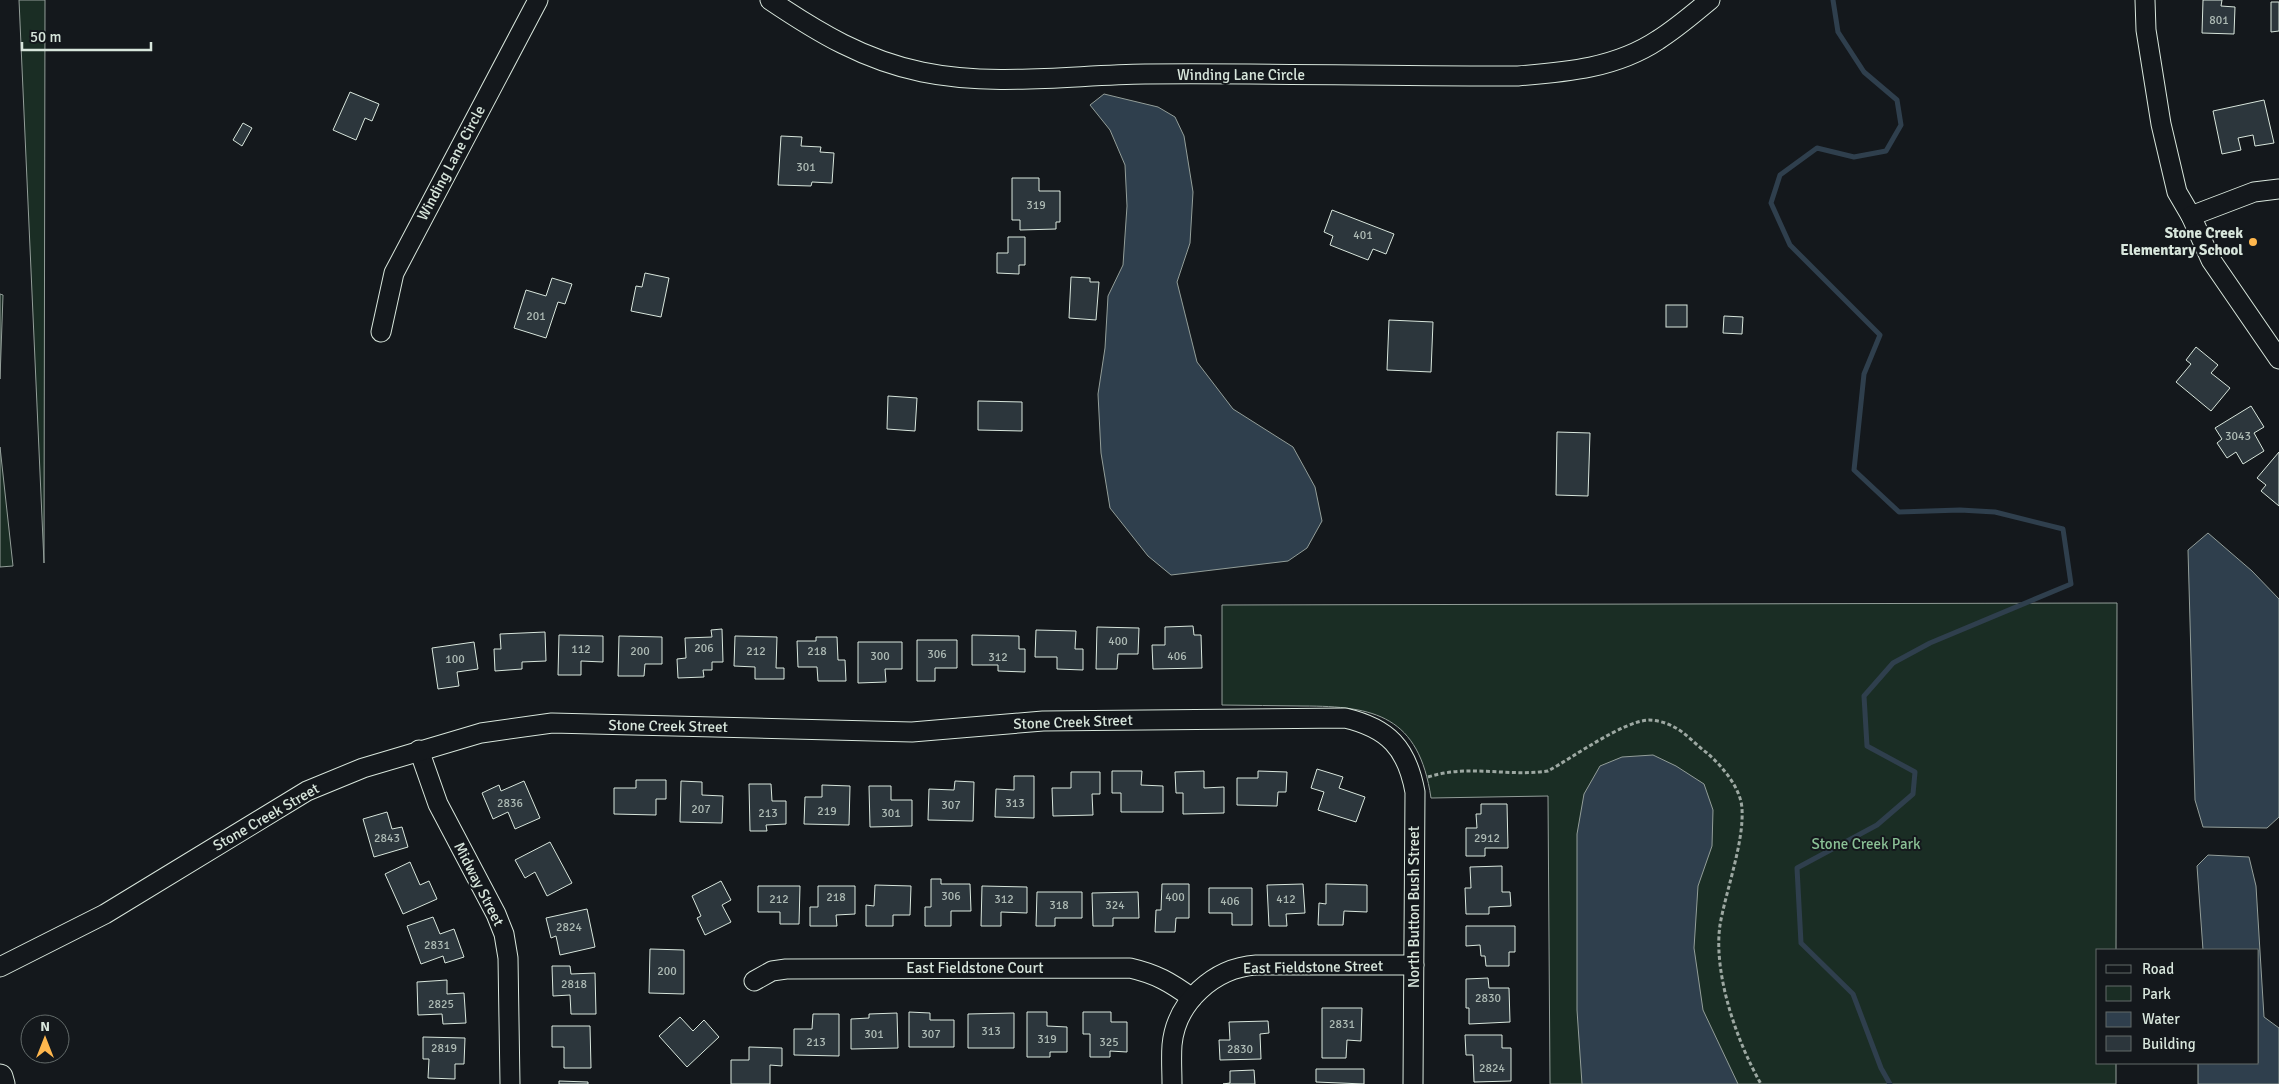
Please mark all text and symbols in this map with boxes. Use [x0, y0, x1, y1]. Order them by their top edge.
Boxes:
house number: 801 [2209, 13, 2229, 28]
scale bar [22, 20, 151, 52]
text: 50 m [30, 28, 61, 46]
street label: Winding Lane Circle [1177, 66, 1305, 84]
street label: Winding Lane Circle [413, 102, 489, 224]
house number: 301 [796, 160, 816, 175]
house number: 319 [1026, 198, 1046, 213]
place label: Stone Creek Elementary School [2120, 224, 2243, 259]
house number: 401 [1353, 228, 1373, 243]
marker: Stone Creek Elementary School [2247, 236, 2259, 248]
house number: 201 [526, 309, 546, 324]
house number: 3043 [2225, 429, 2251, 444]
house number: 400 [1108, 634, 1128, 649]
house number: 206 [694, 641, 714, 656]
house number: 112 [571, 642, 591, 657]
house number: 200 [630, 644, 650, 659]
house number: 212 [746, 644, 766, 659]
house number: 218 [807, 644, 827, 659]
house number: 306 [927, 647, 947, 662]
house number: 300 [870, 649, 890, 664]
house number: 406 [1167, 649, 1187, 664]
house number: 312 [988, 650, 1008, 665]
house number: 100 [445, 652, 465, 667]
street label: Stone Creek Street [1013, 711, 1133, 733]
street label: Stone Creek Street [608, 716, 728, 736]
street label: Stone Creek Street [210, 779, 322, 855]
house number: 2836 [497, 796, 523, 811]
house number: 313 [1005, 796, 1025, 811]
house number: 307 [941, 798, 961, 813]
house number: 207 [691, 802, 711, 817]
house number: 219 [817, 804, 837, 819]
house number: 213 [758, 806, 778, 821]
house number: 301 [881, 806, 901, 821]
street label: North Button Bush Street [1405, 826, 1423, 988]
house number: 2843 [374, 831, 400, 846]
house number: 2912 [1474, 831, 1500, 846]
park label: Stone Creek Park [1811, 835, 1921, 853]
street label: Midway Street [450, 839, 508, 929]
house number: 306 [941, 889, 961, 904]
house number: 218 [826, 890, 846, 905]
house number: 400 [1165, 890, 1185, 905]
house number: 212 [769, 892, 789, 907]
house number: 312 [994, 892, 1014, 907]
house number: 412 [1276, 892, 1296, 907]
house number: 406 [1220, 894, 1240, 909]
house number: 318 [1049, 898, 1069, 913]
house number: 324 [1105, 898, 1125, 913]
house number: 2824 [556, 920, 582, 935]
house number: 2831 [424, 938, 450, 953]
legend [2096, 949, 2259, 1064]
street label: East Fieldstone Street [1243, 957, 1383, 977]
street label: East Fieldstone Court [906, 959, 1044, 977]
text: Road [2142, 960, 2174, 978]
house number: 200 [657, 964, 677, 979]
house number: 2818 [561, 977, 587, 992]
text: Park [2142, 985, 2171, 1003]
house number: 2830 [1475, 991, 1501, 1006]
house number: 2825 [428, 997, 454, 1012]
text: Water [2142, 1010, 2180, 1028]
north arrow [20, 1014, 70, 1064]
house number: 2831 [1329, 1017, 1355, 1032]
text: N [40, 1018, 50, 1035]
house number: 313 [981, 1024, 1001, 1039]
house number: 301 [864, 1027, 884, 1042]
house number: 307 [921, 1027, 941, 1042]
house number: 319 [1037, 1032, 1057, 1047]
house number: 213 [806, 1035, 826, 1050]
house number: 325 [1099, 1035, 1119, 1050]
text: Building [2142, 1035, 2196, 1053]
house number: 2819 [431, 1041, 457, 1056]
house number: 2830 [1227, 1042, 1253, 1057]
house number: 2824 [1479, 1061, 1505, 1076]

